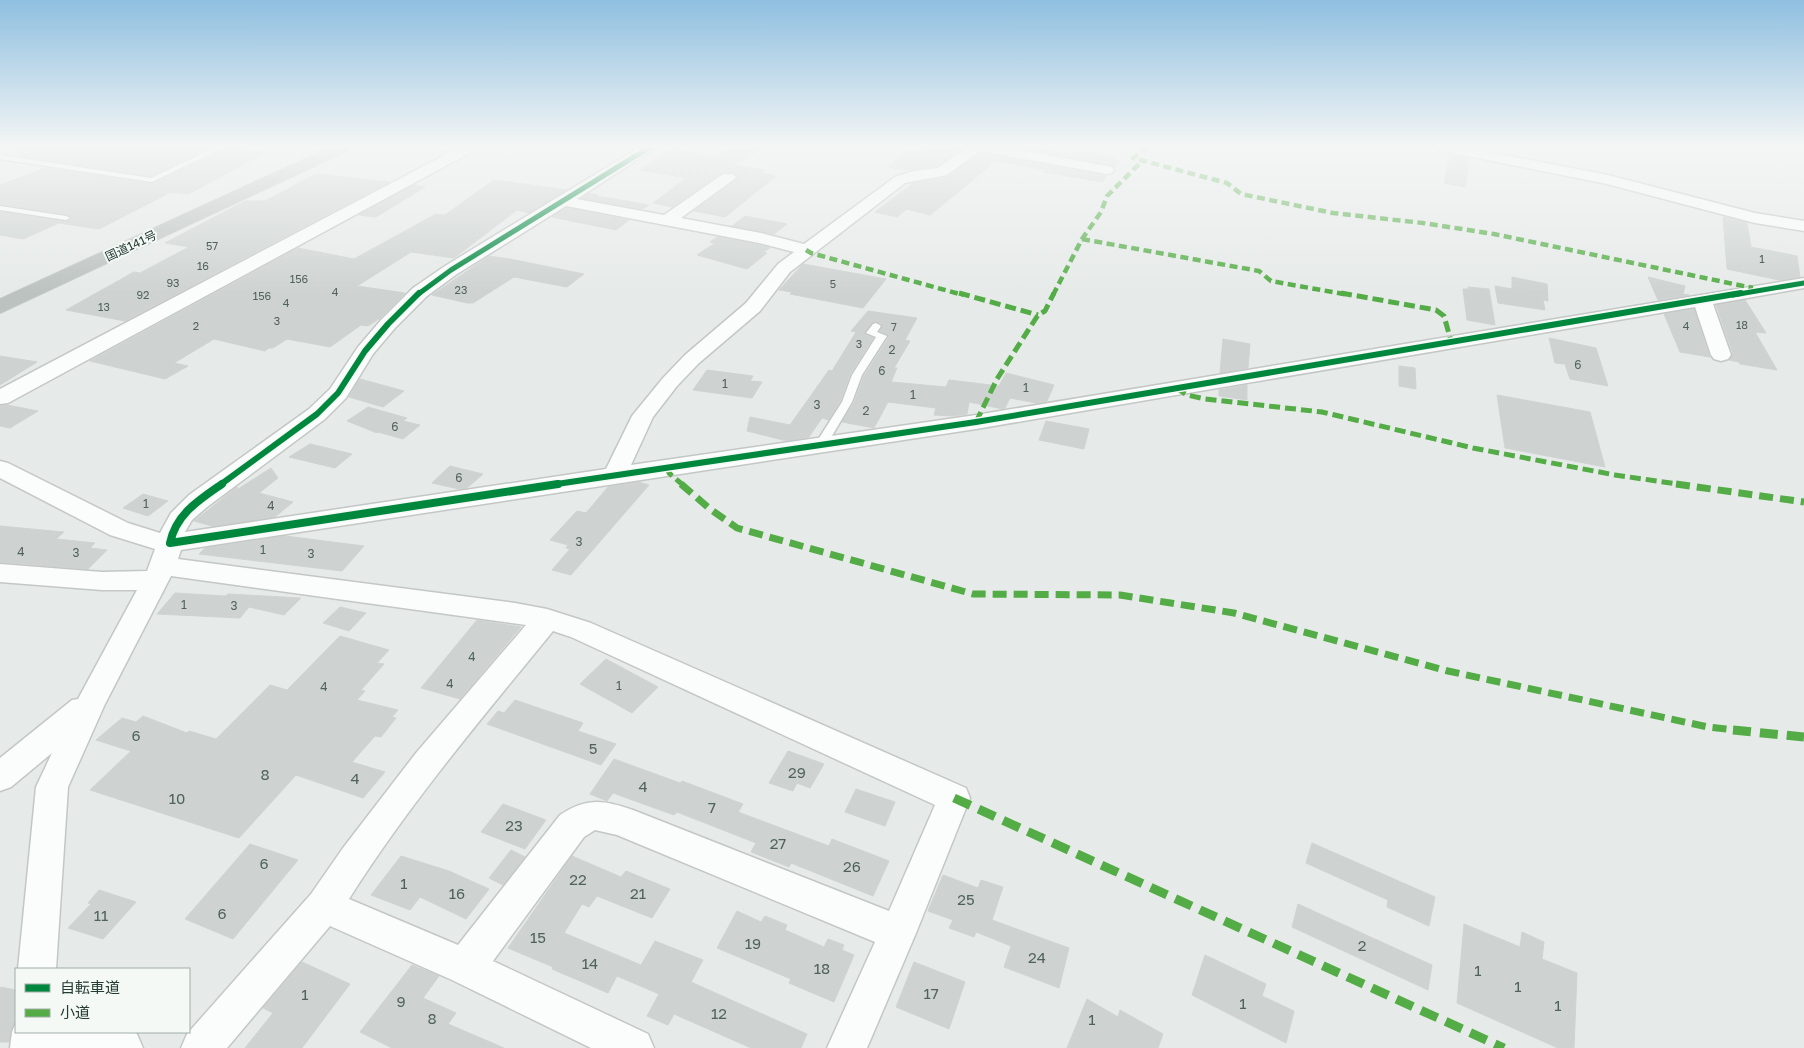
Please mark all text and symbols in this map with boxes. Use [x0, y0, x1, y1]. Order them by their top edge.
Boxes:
street label: 国道141号 [103, 227, 159, 264]
house number: 57 [206, 239, 218, 252]
house number: 1 [1759, 252, 1765, 265]
house number: 16 [197, 259, 209, 272]
house number: 156 [290, 272, 309, 285]
house number: 93 [166, 276, 180, 289]
house number: 5 [830, 277, 836, 290]
house number: 23 [455, 283, 467, 296]
house number: 4 [332, 285, 339, 298]
house number: 92 [136, 288, 150, 301]
house number: 156 [253, 289, 272, 302]
house number: 4 [283, 296, 290, 309]
house number: 13 [98, 300, 110, 313]
house number: 3 [274, 314, 280, 327]
house number: 18 [1736, 318, 1748, 331]
house number: 2 [193, 319, 199, 332]
house number: 4 [1683, 319, 1690, 332]
house number: 7 [891, 320, 897, 333]
house number: 3 [856, 337, 862, 350]
house number: 2 [889, 342, 896, 357]
house number: 6 [1574, 357, 1582, 372]
house number: 6 [878, 363, 886, 378]
house number: 1 [722, 376, 728, 391]
house number: 1 [1023, 380, 1029, 395]
house number: 1 [910, 387, 916, 402]
house number: 3 [813, 397, 821, 412]
house number: 2 [863, 403, 870, 418]
house number: 6 [391, 419, 399, 434]
house number: 6 [455, 470, 463, 485]
house number: 1 [143, 496, 149, 511]
house number: 4 [267, 498, 275, 513]
house number: 3 [575, 534, 583, 549]
house number: 1 [260, 542, 266, 557]
house number: 4 [17, 544, 25, 559]
house number: 3 [72, 545, 80, 560]
house number: 3 [307, 546, 315, 561]
house number: 1 [181, 597, 187, 612]
house number: 3 [230, 598, 238, 613]
house number: 4 [468, 649, 476, 664]
house number: 4 [446, 676, 454, 691]
house number: 1 [616, 678, 622, 693]
house number: 4 [320, 679, 328, 694]
house number: 6 [131, 726, 141, 744]
house number: 5 [589, 739, 597, 757]
house number: 29 [788, 763, 806, 781]
house number: 8 [260, 765, 270, 783]
house number: 4 [350, 769, 360, 787]
house number: 4 [638, 777, 648, 795]
house number: 10 [169, 789, 185, 807]
house number: 7 [708, 798, 716, 816]
house number: 23 [505, 816, 523, 834]
house number: 27 [770, 834, 786, 852]
house number: 6 [259, 854, 269, 872]
house number: 26 [843, 857, 861, 875]
house number: 22 [569, 870, 587, 888]
house number: 1 [400, 874, 408, 892]
house number: 16 [449, 884, 465, 902]
house number: 21 [630, 884, 646, 902]
house number: 25 [957, 890, 975, 908]
house number: 6 [217, 904, 227, 922]
house number: 11 [94, 906, 108, 924]
house number: 15 [530, 928, 546, 946]
house number: 19 [745, 934, 761, 952]
house number: 2 [1358, 936, 1366, 954]
house number: 24 [1028, 948, 1046, 966]
house number: 14 [582, 954, 598, 972]
house number: 18 [814, 959, 830, 977]
house number: 1 [1474, 961, 1482, 979]
legend [15, 968, 190, 1033]
house number: 1 [1514, 977, 1522, 995]
text: 自転車道 [60, 978, 120, 996]
house number: 17 [923, 984, 939, 1002]
house number: 1 [301, 985, 309, 1003]
house number: 9 [396, 992, 406, 1010]
house number: 1 [1239, 994, 1247, 1012]
house number: 1 [1554, 996, 1562, 1014]
text: 小道 [60, 1003, 90, 1021]
house number: 12 [711, 1004, 727, 1022]
house number: 8 [427, 1009, 437, 1027]
house number: 1 [1088, 1010, 1096, 1028]

